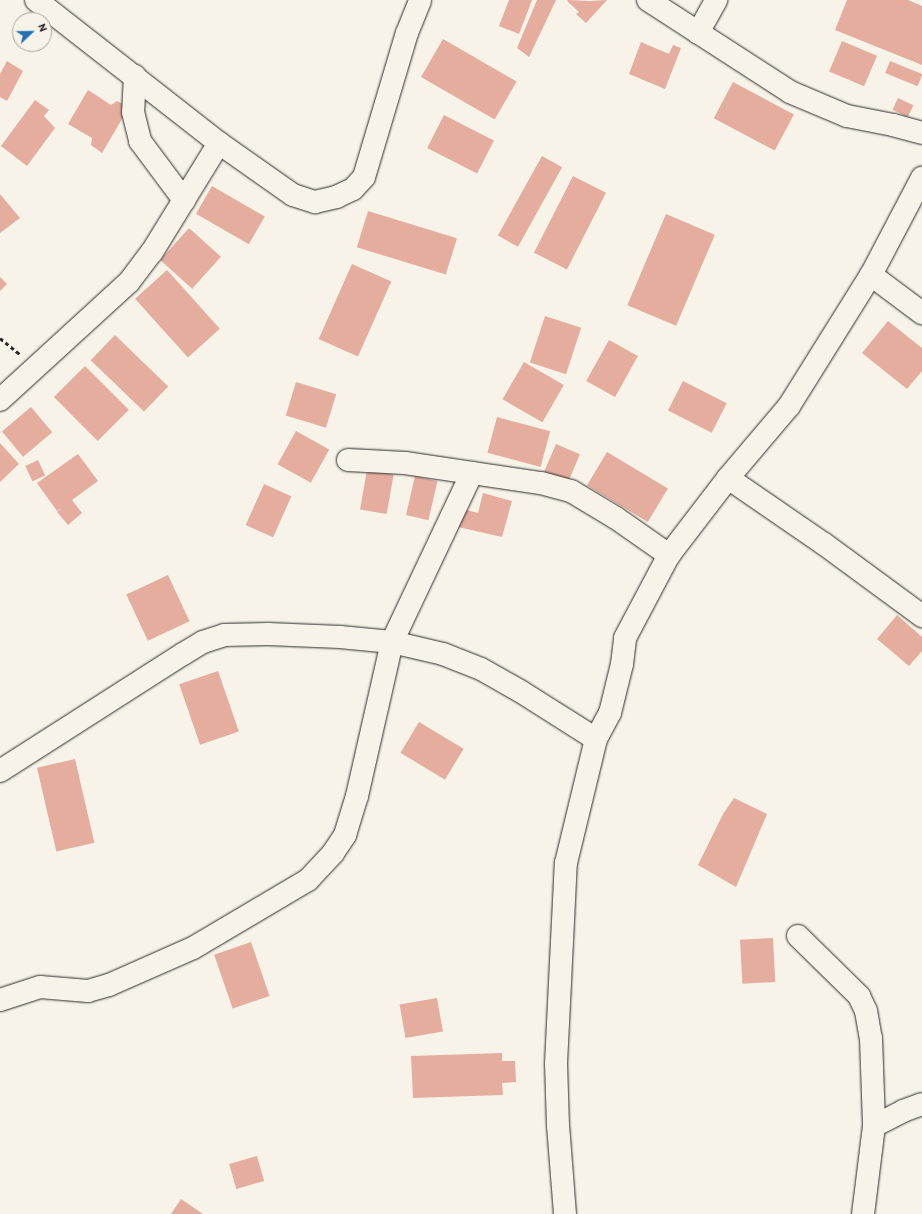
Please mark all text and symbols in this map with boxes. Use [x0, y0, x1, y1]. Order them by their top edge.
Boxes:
north arrow [12, 12, 52, 52]
text: N [35, 22, 50, 34]

